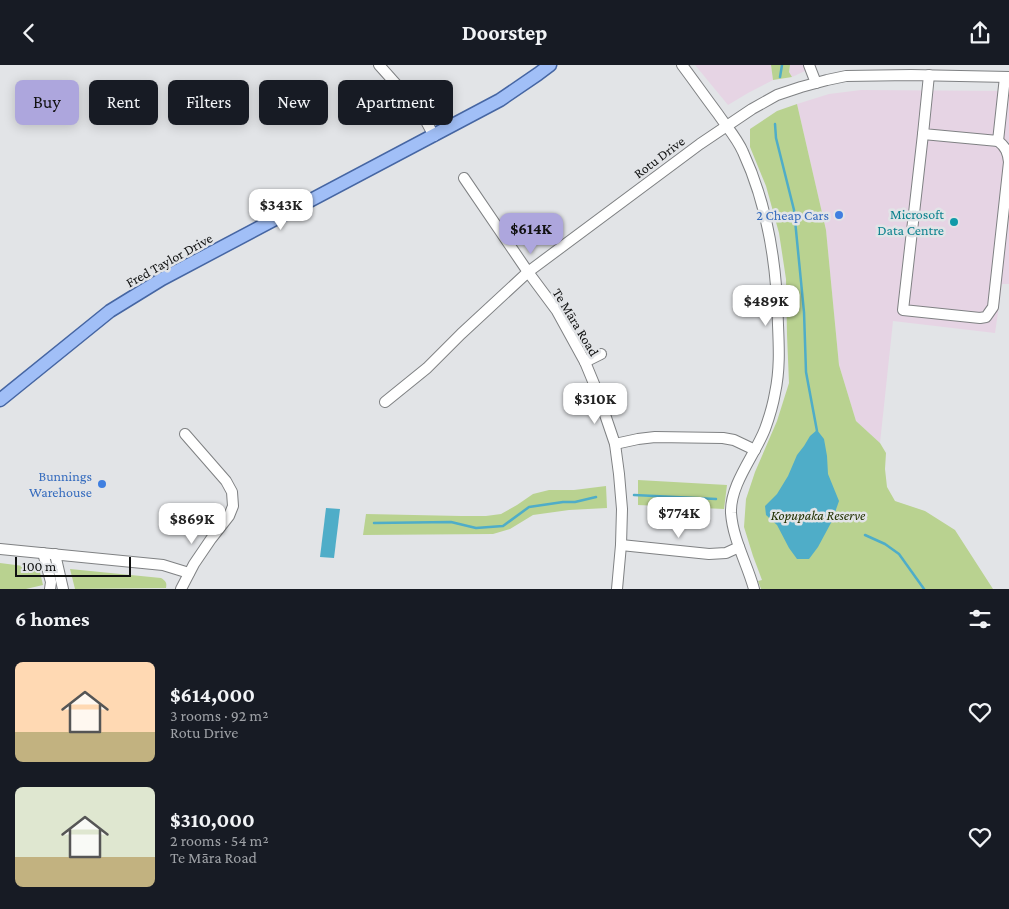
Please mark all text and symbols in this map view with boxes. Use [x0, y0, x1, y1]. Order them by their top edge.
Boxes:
icon: back [15, 19, 43, 47]
icon: share [966, 19, 994, 47]
text: Doorstep [462, 20, 547, 45]
chip: Buy [15, 80, 79, 125]
chip: Rent [89, 80, 158, 125]
chip: Filters [168, 80, 249, 125]
chip: New [259, 80, 328, 125]
chip: Apartment [338, 80, 453, 125]
street label: Rotu Drive [630, 133, 688, 181]
pin: $343K [246, 189, 316, 231]
text: $343K [260, 196, 302, 213]
place label: Microsoft Data Centre [877, 206, 944, 238]
place label: 2 Cheap Cars [756, 207, 829, 223]
marker: 2 Cheap Cars [833, 209, 845, 221]
pin: $614K [496, 213, 566, 255]
marker: Microsoft Data Centre [948, 216, 960, 228]
text: $614K [510, 220, 552, 237]
street label: Fred Taylor Drive [123, 230, 215, 290]
street label: Te Māra Road [550, 285, 603, 359]
pin: $489K [731, 285, 801, 327]
text: $489K [744, 292, 788, 309]
pin: $310K [560, 383, 630, 425]
text: $310K [574, 390, 616, 407]
place label: Bunnings Warehouse [29, 468, 92, 500]
marker: Bunnings Warehouse [96, 478, 108, 490]
pin: $774K [644, 497, 714, 539]
pin: $869K [157, 503, 227, 545]
text: $774K [658, 504, 700, 521]
park label: Kopupaka Reserve [771, 507, 866, 523]
text: $869K [170, 510, 214, 527]
scale bar [15, 554, 131, 577]
text: 100 m [22, 558, 56, 574]
icon: filters [966, 605, 994, 633]
text: 6 homes [15, 607, 90, 631]
icon: home [55, 682, 115, 742]
text: $614,000 [170, 683, 255, 707]
icon: heart [966, 698, 994, 726]
text: 3 rooms · 92 m² [170, 707, 268, 724]
text: Rotu Drive [170, 724, 238, 741]
icon: home [55, 807, 115, 867]
text: $310,000 [170, 808, 255, 832]
icon: heart [966, 823, 994, 851]
text: 2 rooms · 54 m² [170, 832, 269, 849]
text: Te Māra Road [170, 849, 257, 866]

